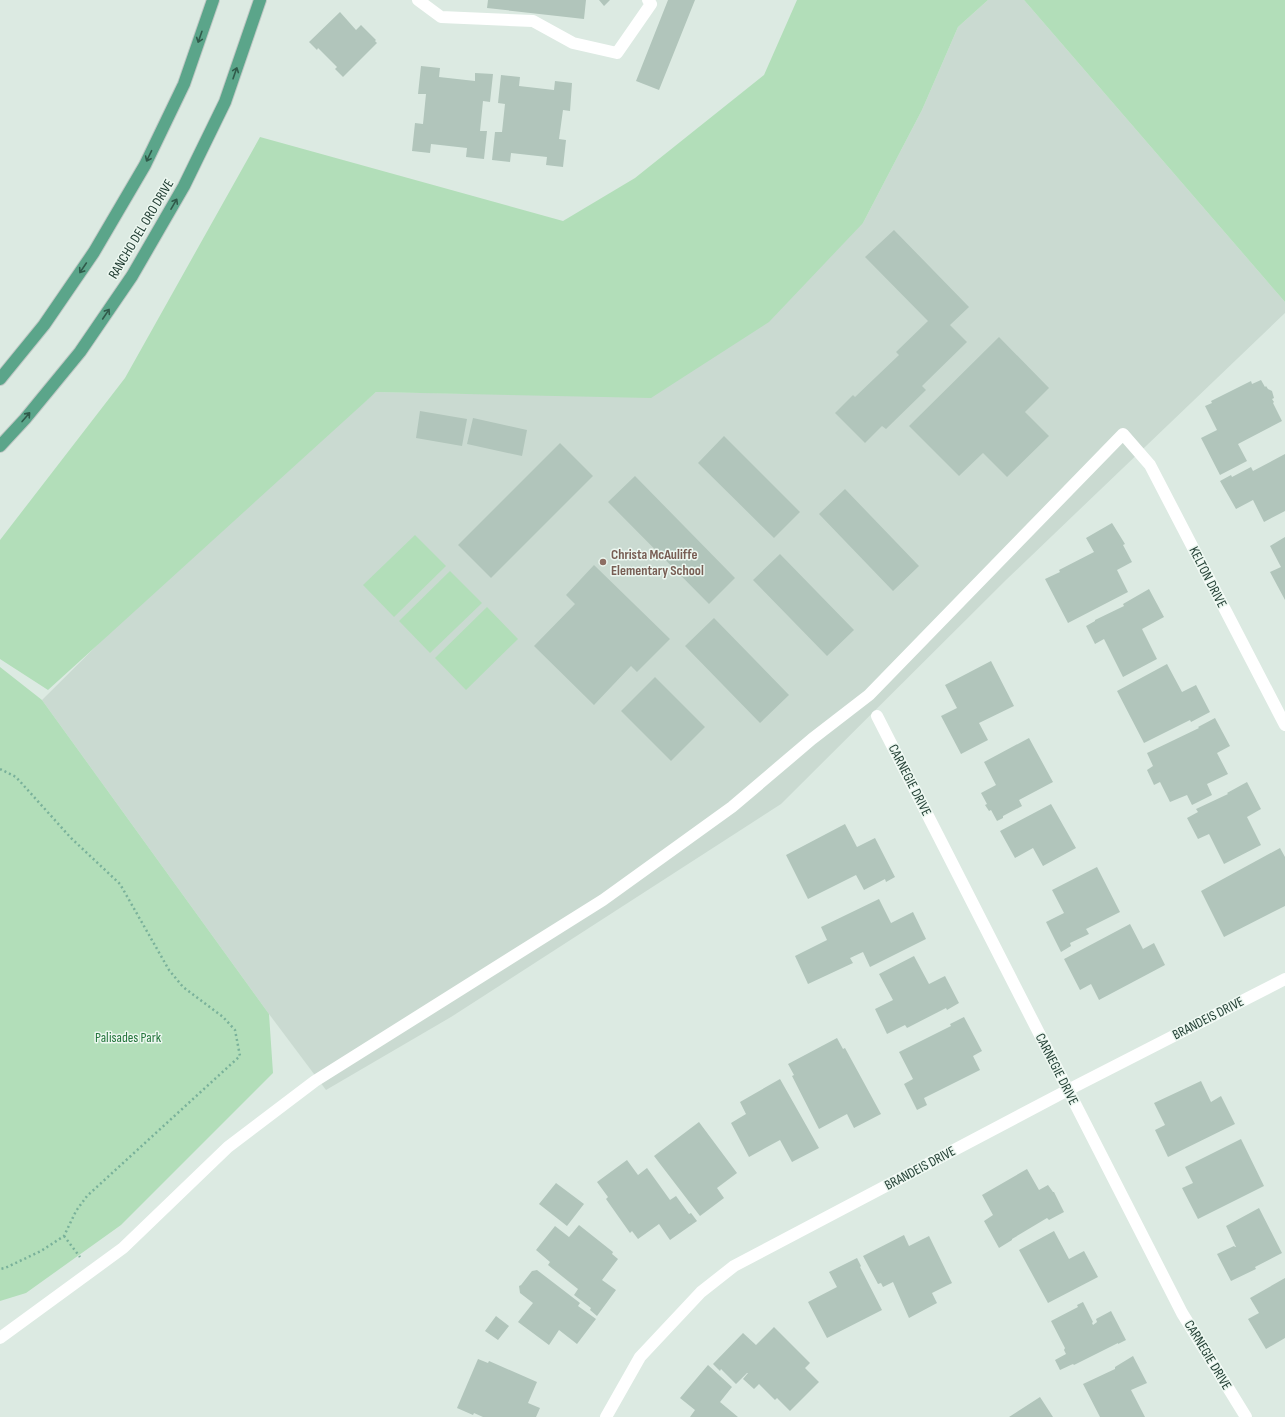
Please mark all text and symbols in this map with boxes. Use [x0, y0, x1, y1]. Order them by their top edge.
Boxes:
one-way arrow [196, 30, 204, 42]
one-way arrow [232, 67, 240, 79]
one-way arrow [145, 150, 152, 162]
street label: RANCHO DEL ORO DRIVE [105, 176, 178, 282]
one-way arrow [170, 199, 178, 210]
one-way arrow [79, 262, 87, 273]
one-way arrow [102, 309, 110, 320]
one-way arrow [22, 412, 31, 422]
street label: KELTON DRIVE [1185, 544, 1231, 611]
place label: Christa McAuliffe Elementary School [611, 546, 704, 579]
marker: Christa McAuliffe Elementary School [598, 557, 608, 567]
street label: CARNEGIE DRIVE [885, 741, 935, 819]
street label: BRANDEIS DRIVE [1170, 993, 1247, 1043]
park label: Palisades Park [95, 1029, 162, 1046]
street label: CARNEGIE DRIVE [1032, 1030, 1082, 1108]
street label: BRANDEIS DRIVE [882, 1142, 958, 1194]
street label: CARNEGIE DRIVE [1181, 1317, 1236, 1393]

